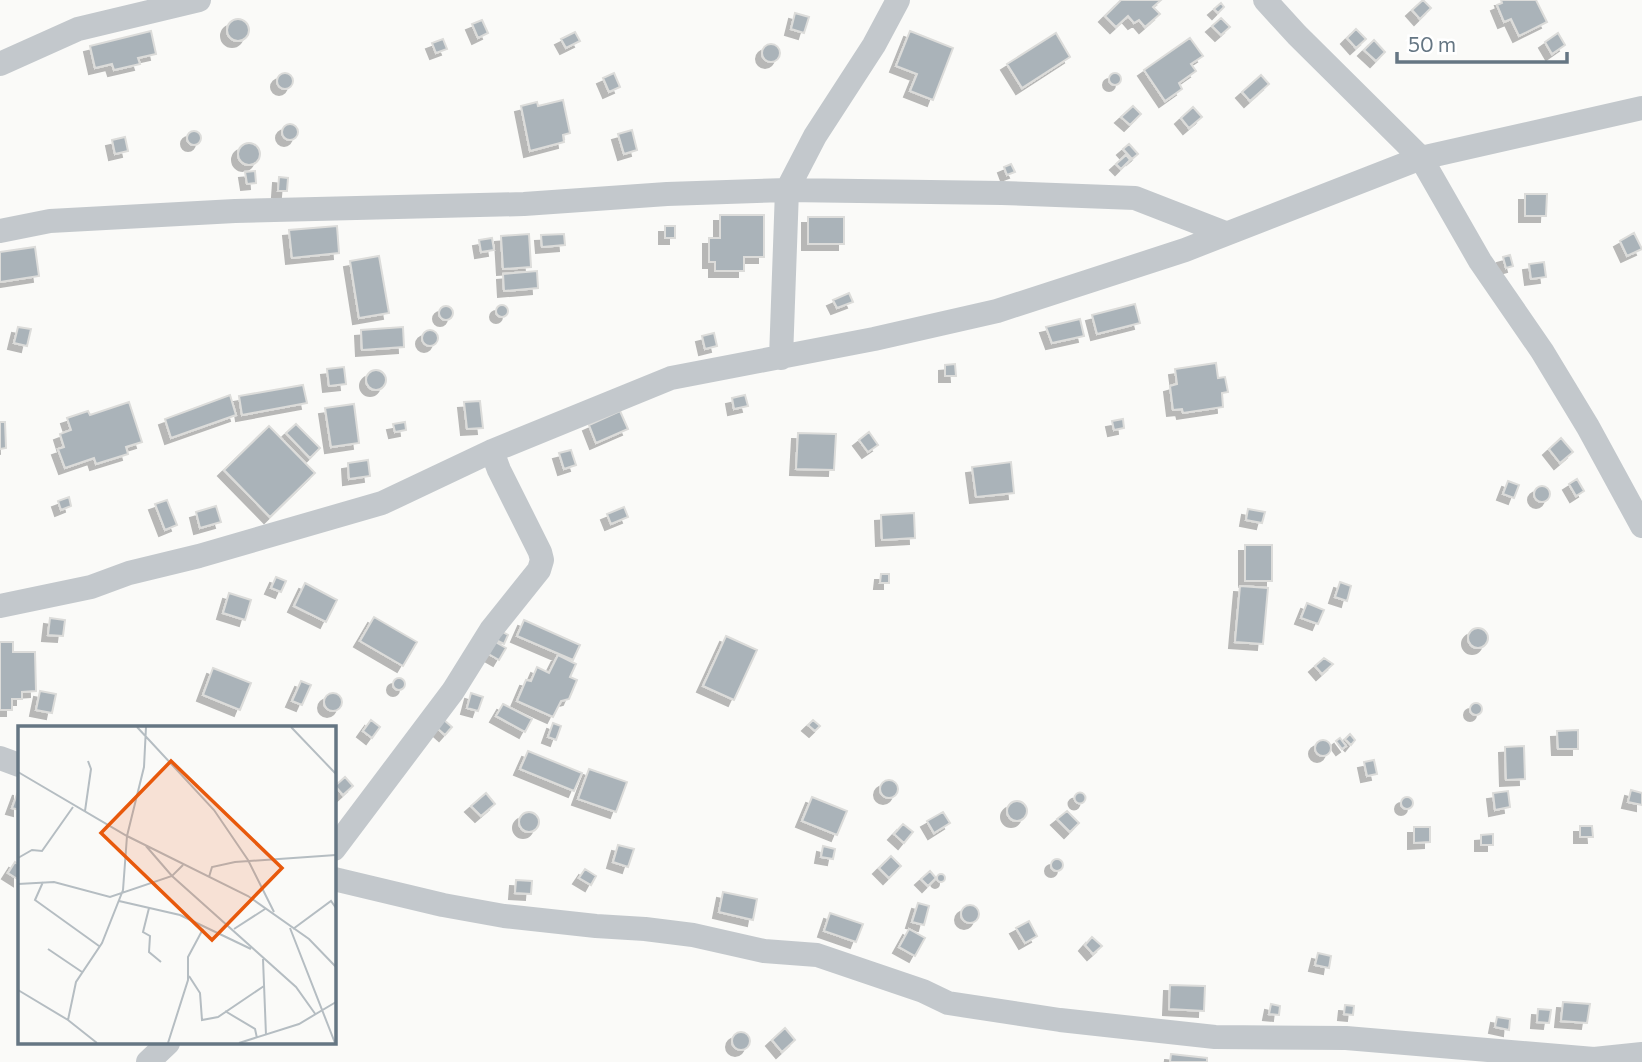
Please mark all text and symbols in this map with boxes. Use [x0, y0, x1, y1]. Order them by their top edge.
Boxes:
scale bar [1397, 21, 1567, 65]
text: 50 m [1408, 31, 1456, 56]
inset map [18, 726, 336, 1044]

